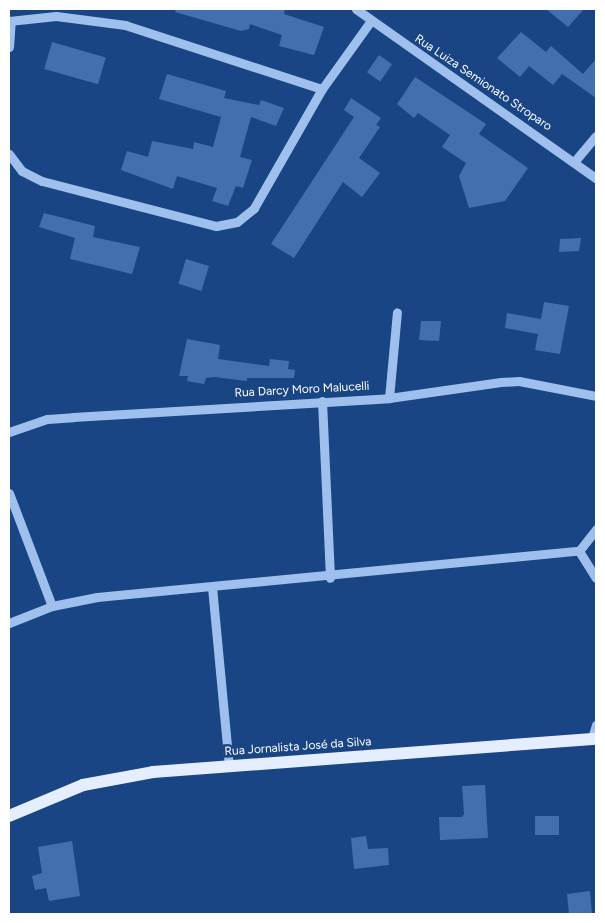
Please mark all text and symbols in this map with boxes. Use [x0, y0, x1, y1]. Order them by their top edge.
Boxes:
street label: Rua Luiza Semionato Stroparo [412, 32, 554, 134]
street label: Rua Darcy Moro Malucelli [234, 379, 370, 401]
street label: Rua Jornalista José da Silva [224, 735, 372, 759]

